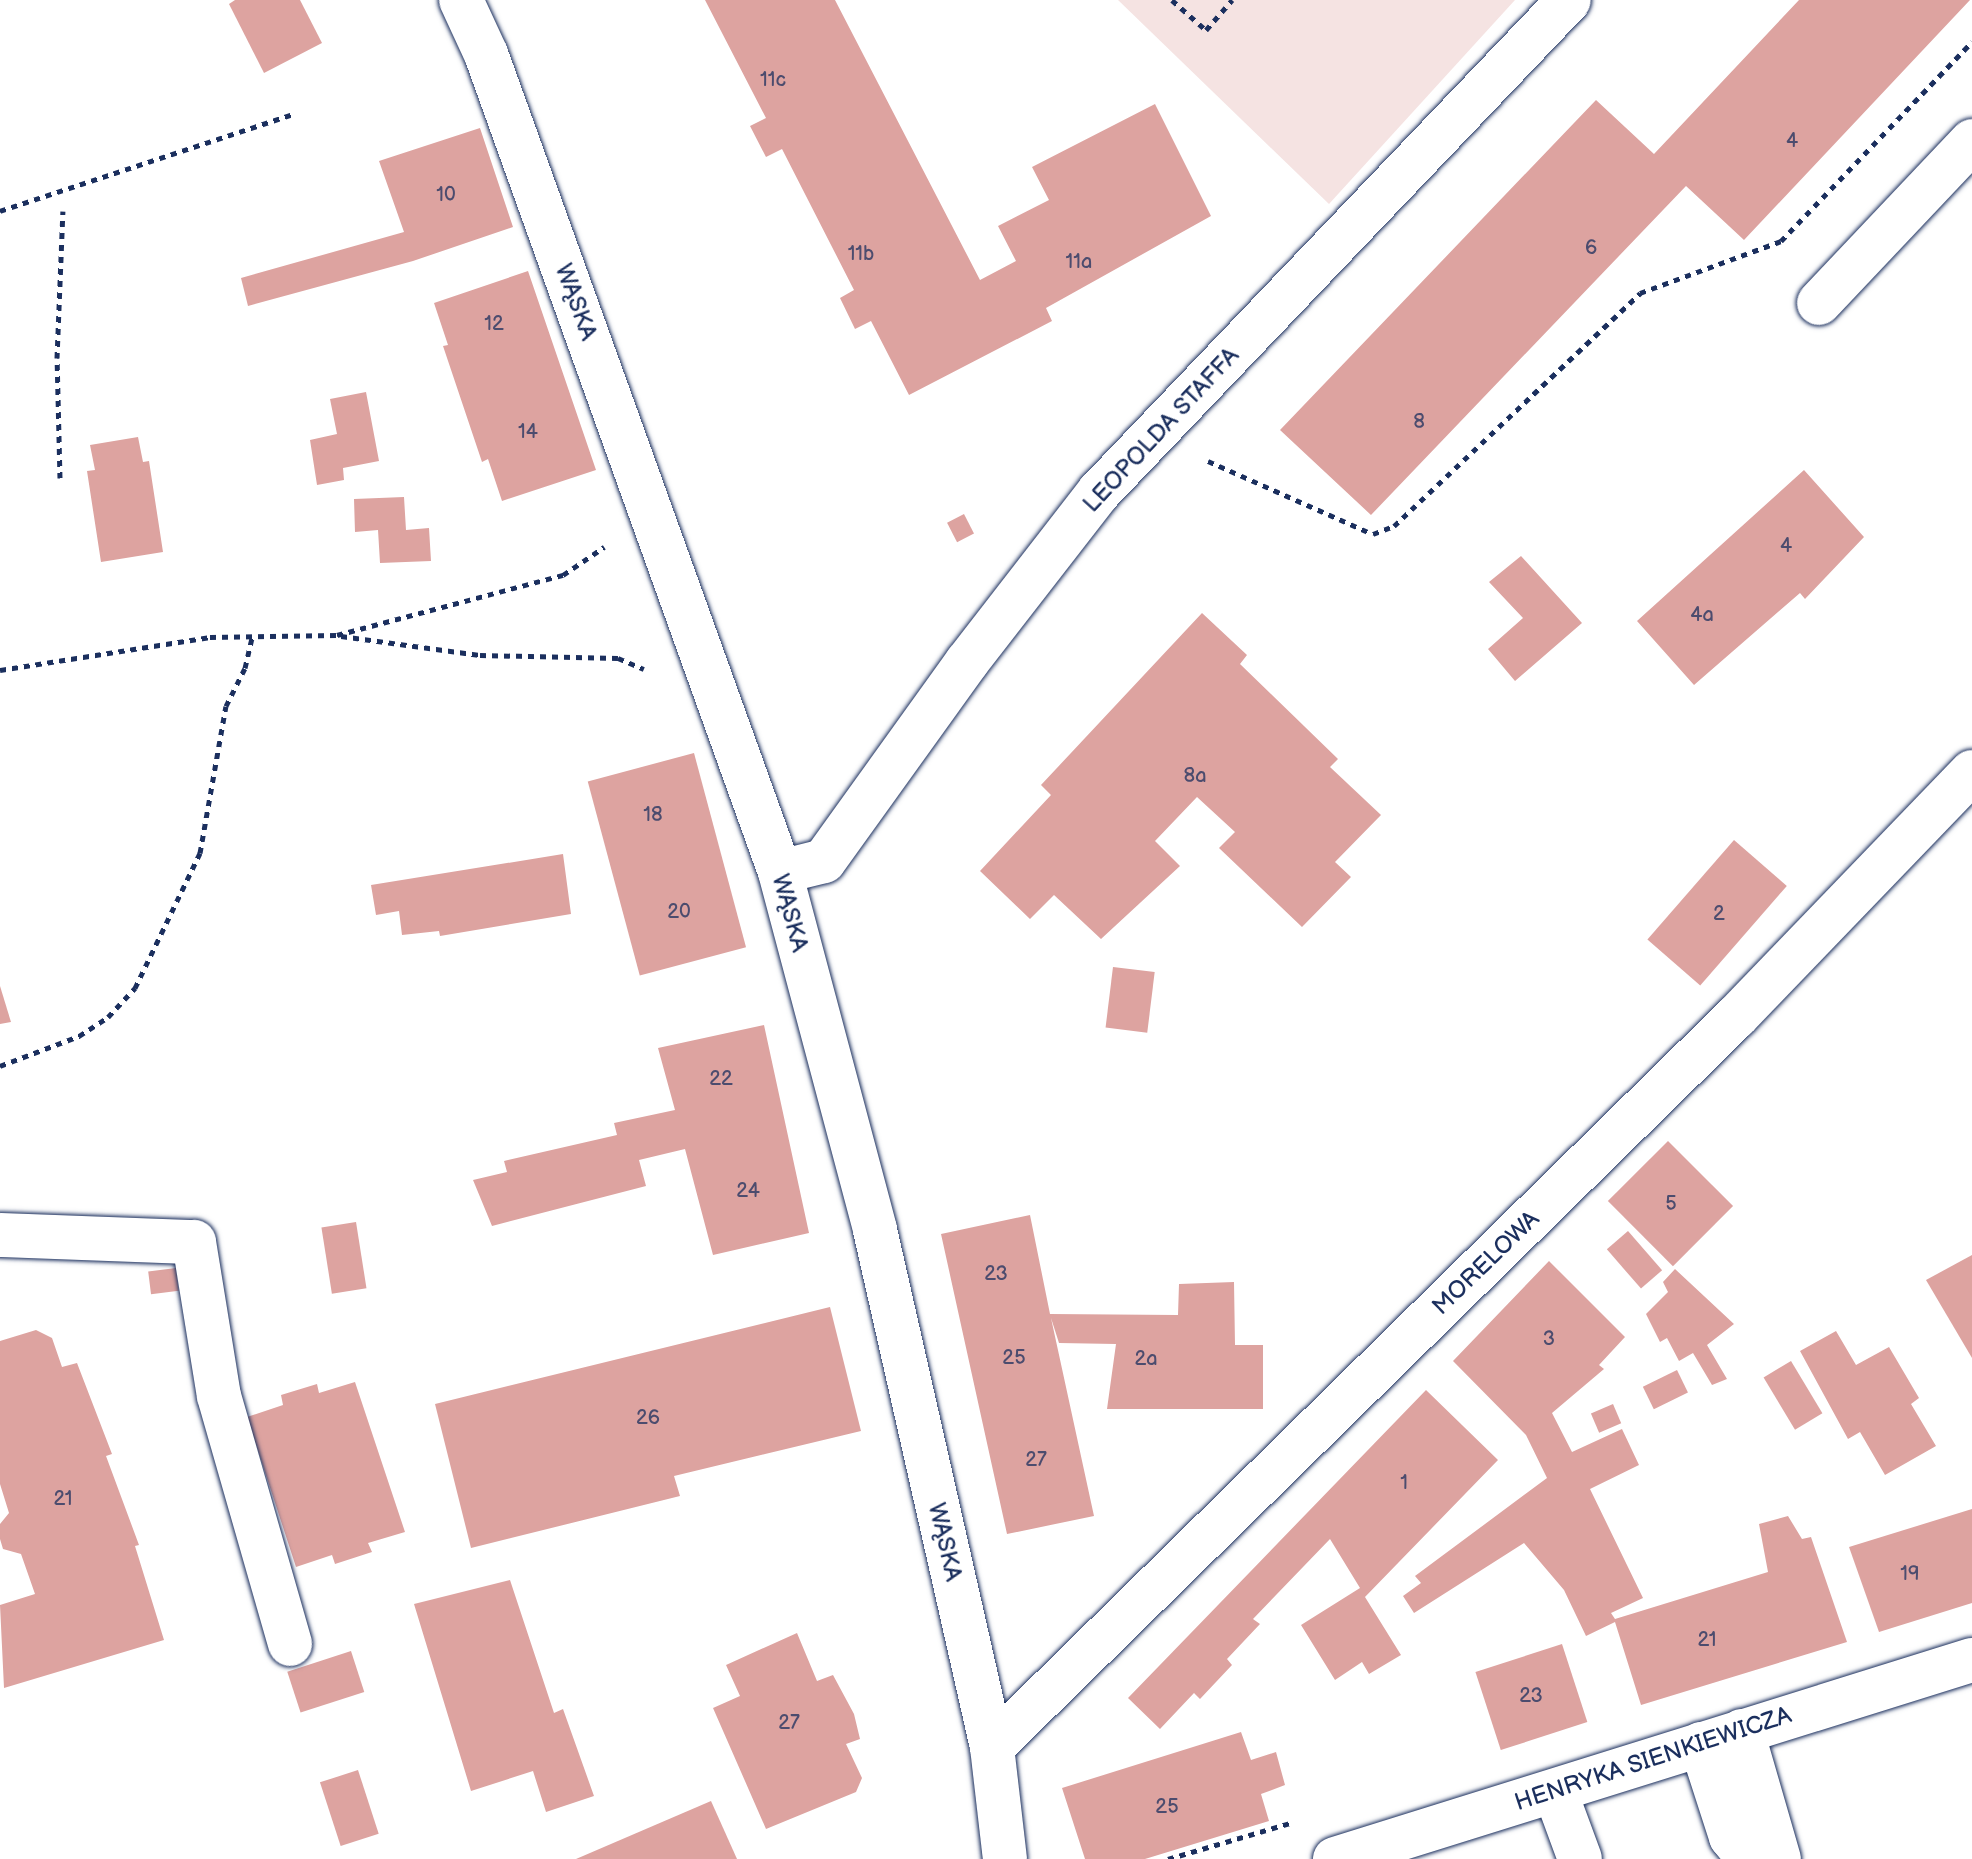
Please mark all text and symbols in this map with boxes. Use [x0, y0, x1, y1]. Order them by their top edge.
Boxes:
house number: 11c [760, 68, 786, 92]
house number: 4 [1786, 129, 1798, 153]
house number: 10 [436, 183, 456, 207]
house number: 6 [1585, 236, 1597, 260]
house number: 11b [848, 242, 874, 266]
house number: 11a [1066, 250, 1092, 274]
street label: WĄSKA [549, 260, 603, 344]
house number: 12 [484, 312, 504, 336]
street label: LEOPOLDA STAFFA [1077, 341, 1245, 519]
house number: 8 [1413, 410, 1425, 434]
house number: 14 [518, 420, 538, 444]
house number: 4 [1780, 534, 1792, 558]
house number: 4a [1690, 603, 1714, 627]
house number: 8a [1184, 764, 1206, 788]
house number: 18 [643, 803, 663, 827]
street label: WĄSKA [766, 871, 814, 955]
house number: 20 [667, 900, 691, 924]
house number: 2 [1713, 902, 1725, 926]
house number: 22 [709, 1067, 733, 1091]
house number: 24 [736, 1179, 760, 1203]
house number: 5 [1665, 1192, 1677, 1216]
street label: MORELOWA [1427, 1205, 1545, 1321]
house number: 23 [984, 1262, 1008, 1286]
house number: 3 [1543, 1327, 1555, 1351]
house number: 25 [1002, 1346, 1026, 1370]
house number: 2a [1134, 1347, 1158, 1371]
house number: 26 [636, 1406, 660, 1430]
house number: 27 [1025, 1448, 1047, 1472]
house number: 1 [1400, 1471, 1408, 1495]
house number: 21 [53, 1487, 73, 1511]
street label: WĄSKA [922, 1500, 968, 1584]
house number: 19 [1900, 1562, 1920, 1586]
house number: 21 [1697, 1628, 1717, 1652]
house number: 23 [1519, 1684, 1543, 1708]
street label: HENRYKA SIENKIEWICZA [1511, 1701, 1795, 1817]
house number: 27 [778, 1711, 800, 1735]
house number: 25 [1155, 1795, 1179, 1819]

